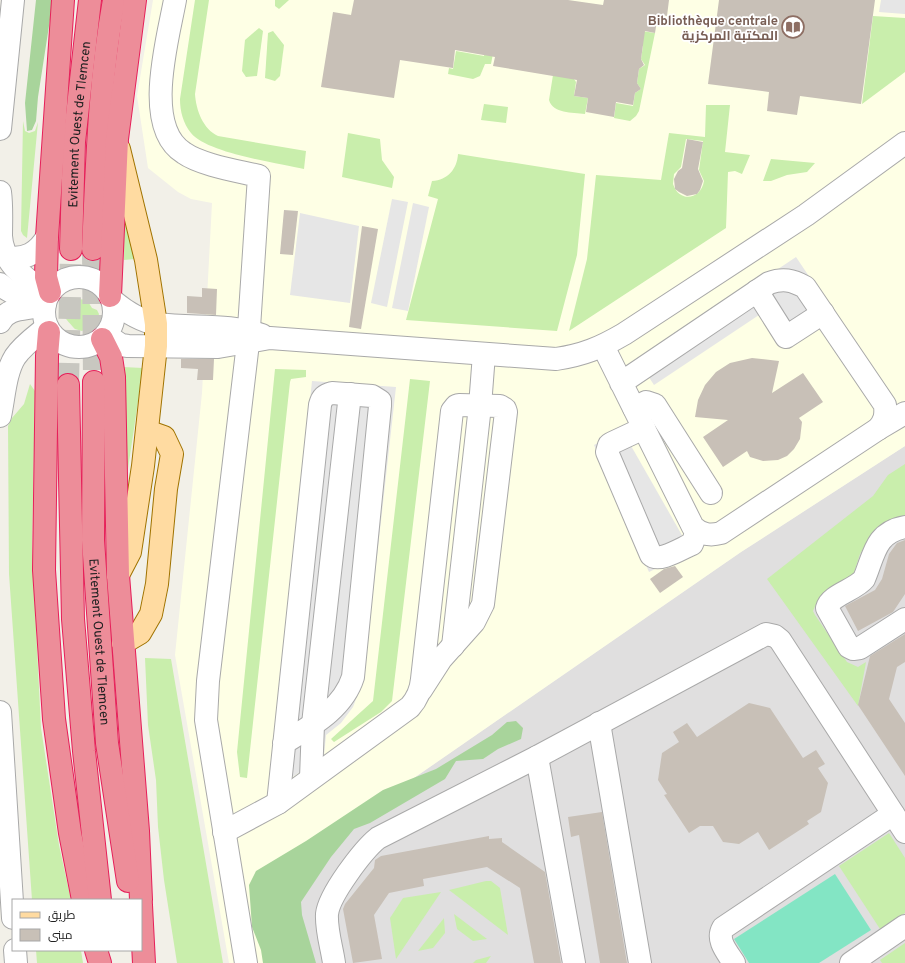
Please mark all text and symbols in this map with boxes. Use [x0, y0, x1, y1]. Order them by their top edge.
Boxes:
place label: Bibliothèque centrale المكتبة المركزية [648, 14, 778, 45]
library icon: Bibliothèque centrale المكتبة المركزية [780, 14, 806, 40]
street label: Evitement Ouest de Tlemcen [66, 40, 95, 208]
street label: Evitement Ouest de Tlemcen [84, 558, 112, 726]
legend [12, 899, 142, 951]
text: طريق [48, 908, 76, 924]
text: مبنى [48, 928, 73, 944]

